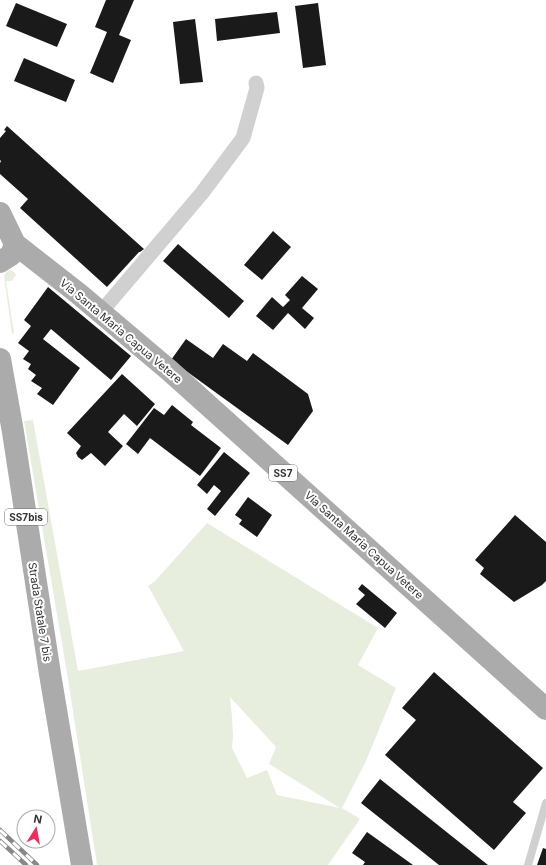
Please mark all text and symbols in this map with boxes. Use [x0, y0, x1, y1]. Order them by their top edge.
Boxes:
street label: Via Santa Maria Capua Vetere [57, 276, 185, 386]
road number: SS7 [269, 465, 297, 481]
street label: Via Santa Maria Capua Vetere [302, 488, 426, 602]
road number: SS7bis [5, 509, 47, 525]
street label: Strada Statale 7 bis [25, 561, 55, 663]
north arrow [16, 809, 56, 849]
text: N [32, 812, 43, 827]

